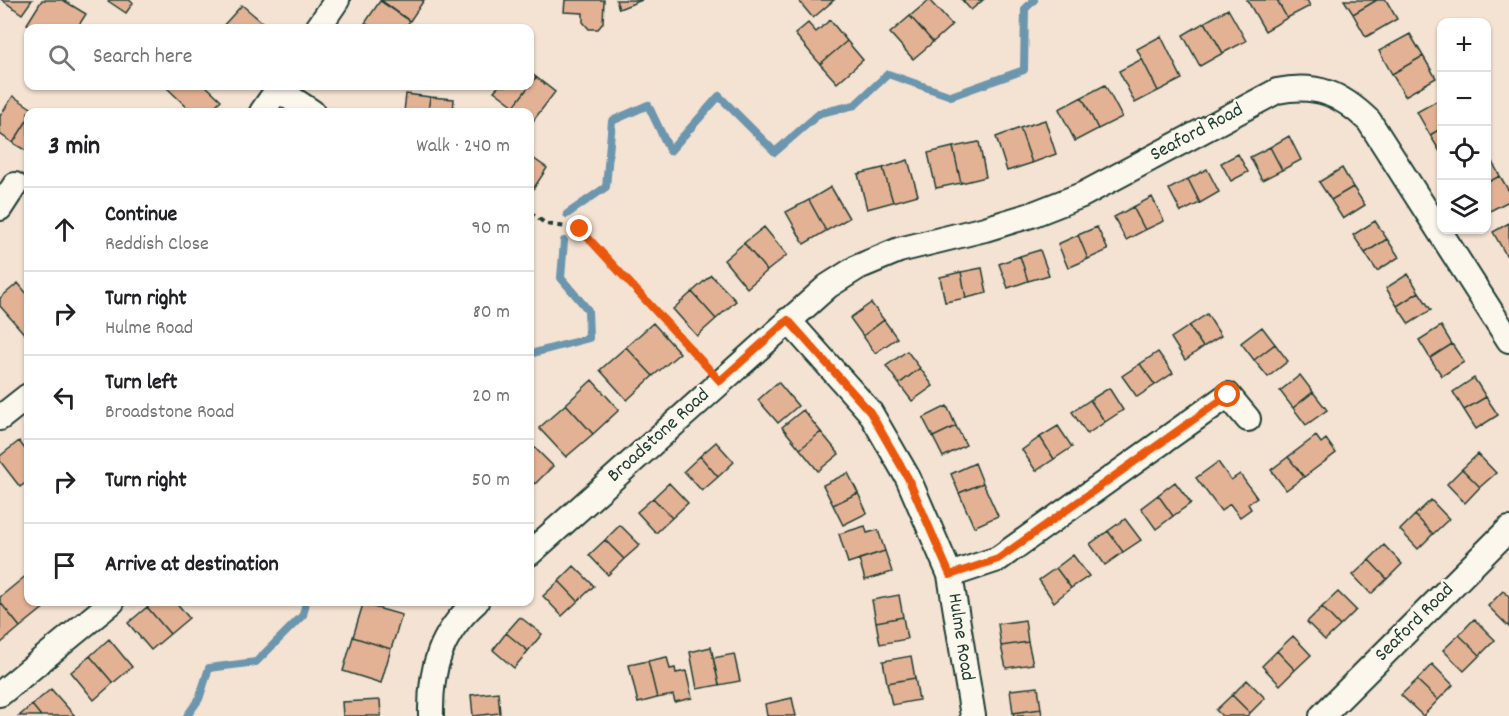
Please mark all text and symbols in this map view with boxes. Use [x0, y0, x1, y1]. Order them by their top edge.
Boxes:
map controls [1437, 18, 1491, 234]
button: + [1437, 18, 1491, 72]
search box [24, 24, 534, 90]
icon: search [45, 41, 78, 74]
text: Search here [93, 42, 192, 73]
button: − [1437, 72, 1491, 126]
street label: Seaford Road [1146, 97, 1248, 169]
button: locate [1437, 126, 1491, 180]
text: 3 min [48, 129, 100, 166]
text: Walk · 240 m [416, 133, 510, 161]
button: layers [1437, 180, 1491, 234]
text: Continue [105, 200, 177, 231]
icon: ahead [48, 213, 81, 246]
text: 90 m [472, 215, 510, 243]
route end [566, 215, 592, 241]
text: Reddish Close [105, 231, 209, 259]
text: Turn right [105, 284, 187, 315]
icon: right [48, 297, 81, 330]
text: 80 m [473, 299, 510, 327]
text: Hulme Road [105, 315, 193, 343]
text: Turn left [105, 368, 177, 399]
icon: left [48, 381, 81, 414]
route start [1214, 381, 1240, 407]
street label: Broadstone Road [602, 382, 716, 490]
text: 20 m [472, 383, 510, 411]
text: Broadstone Road [105, 399, 234, 427]
icon: right [48, 465, 81, 498]
text: Turn right [105, 466, 187, 497]
text: 50 m [472, 467, 510, 495]
icon: arrive [48, 549, 81, 582]
text: Arrive at destination [105, 550, 279, 581]
street label: Seaford Road [1369, 577, 1461, 669]
street label: Hulme Road [939, 591, 981, 683]

